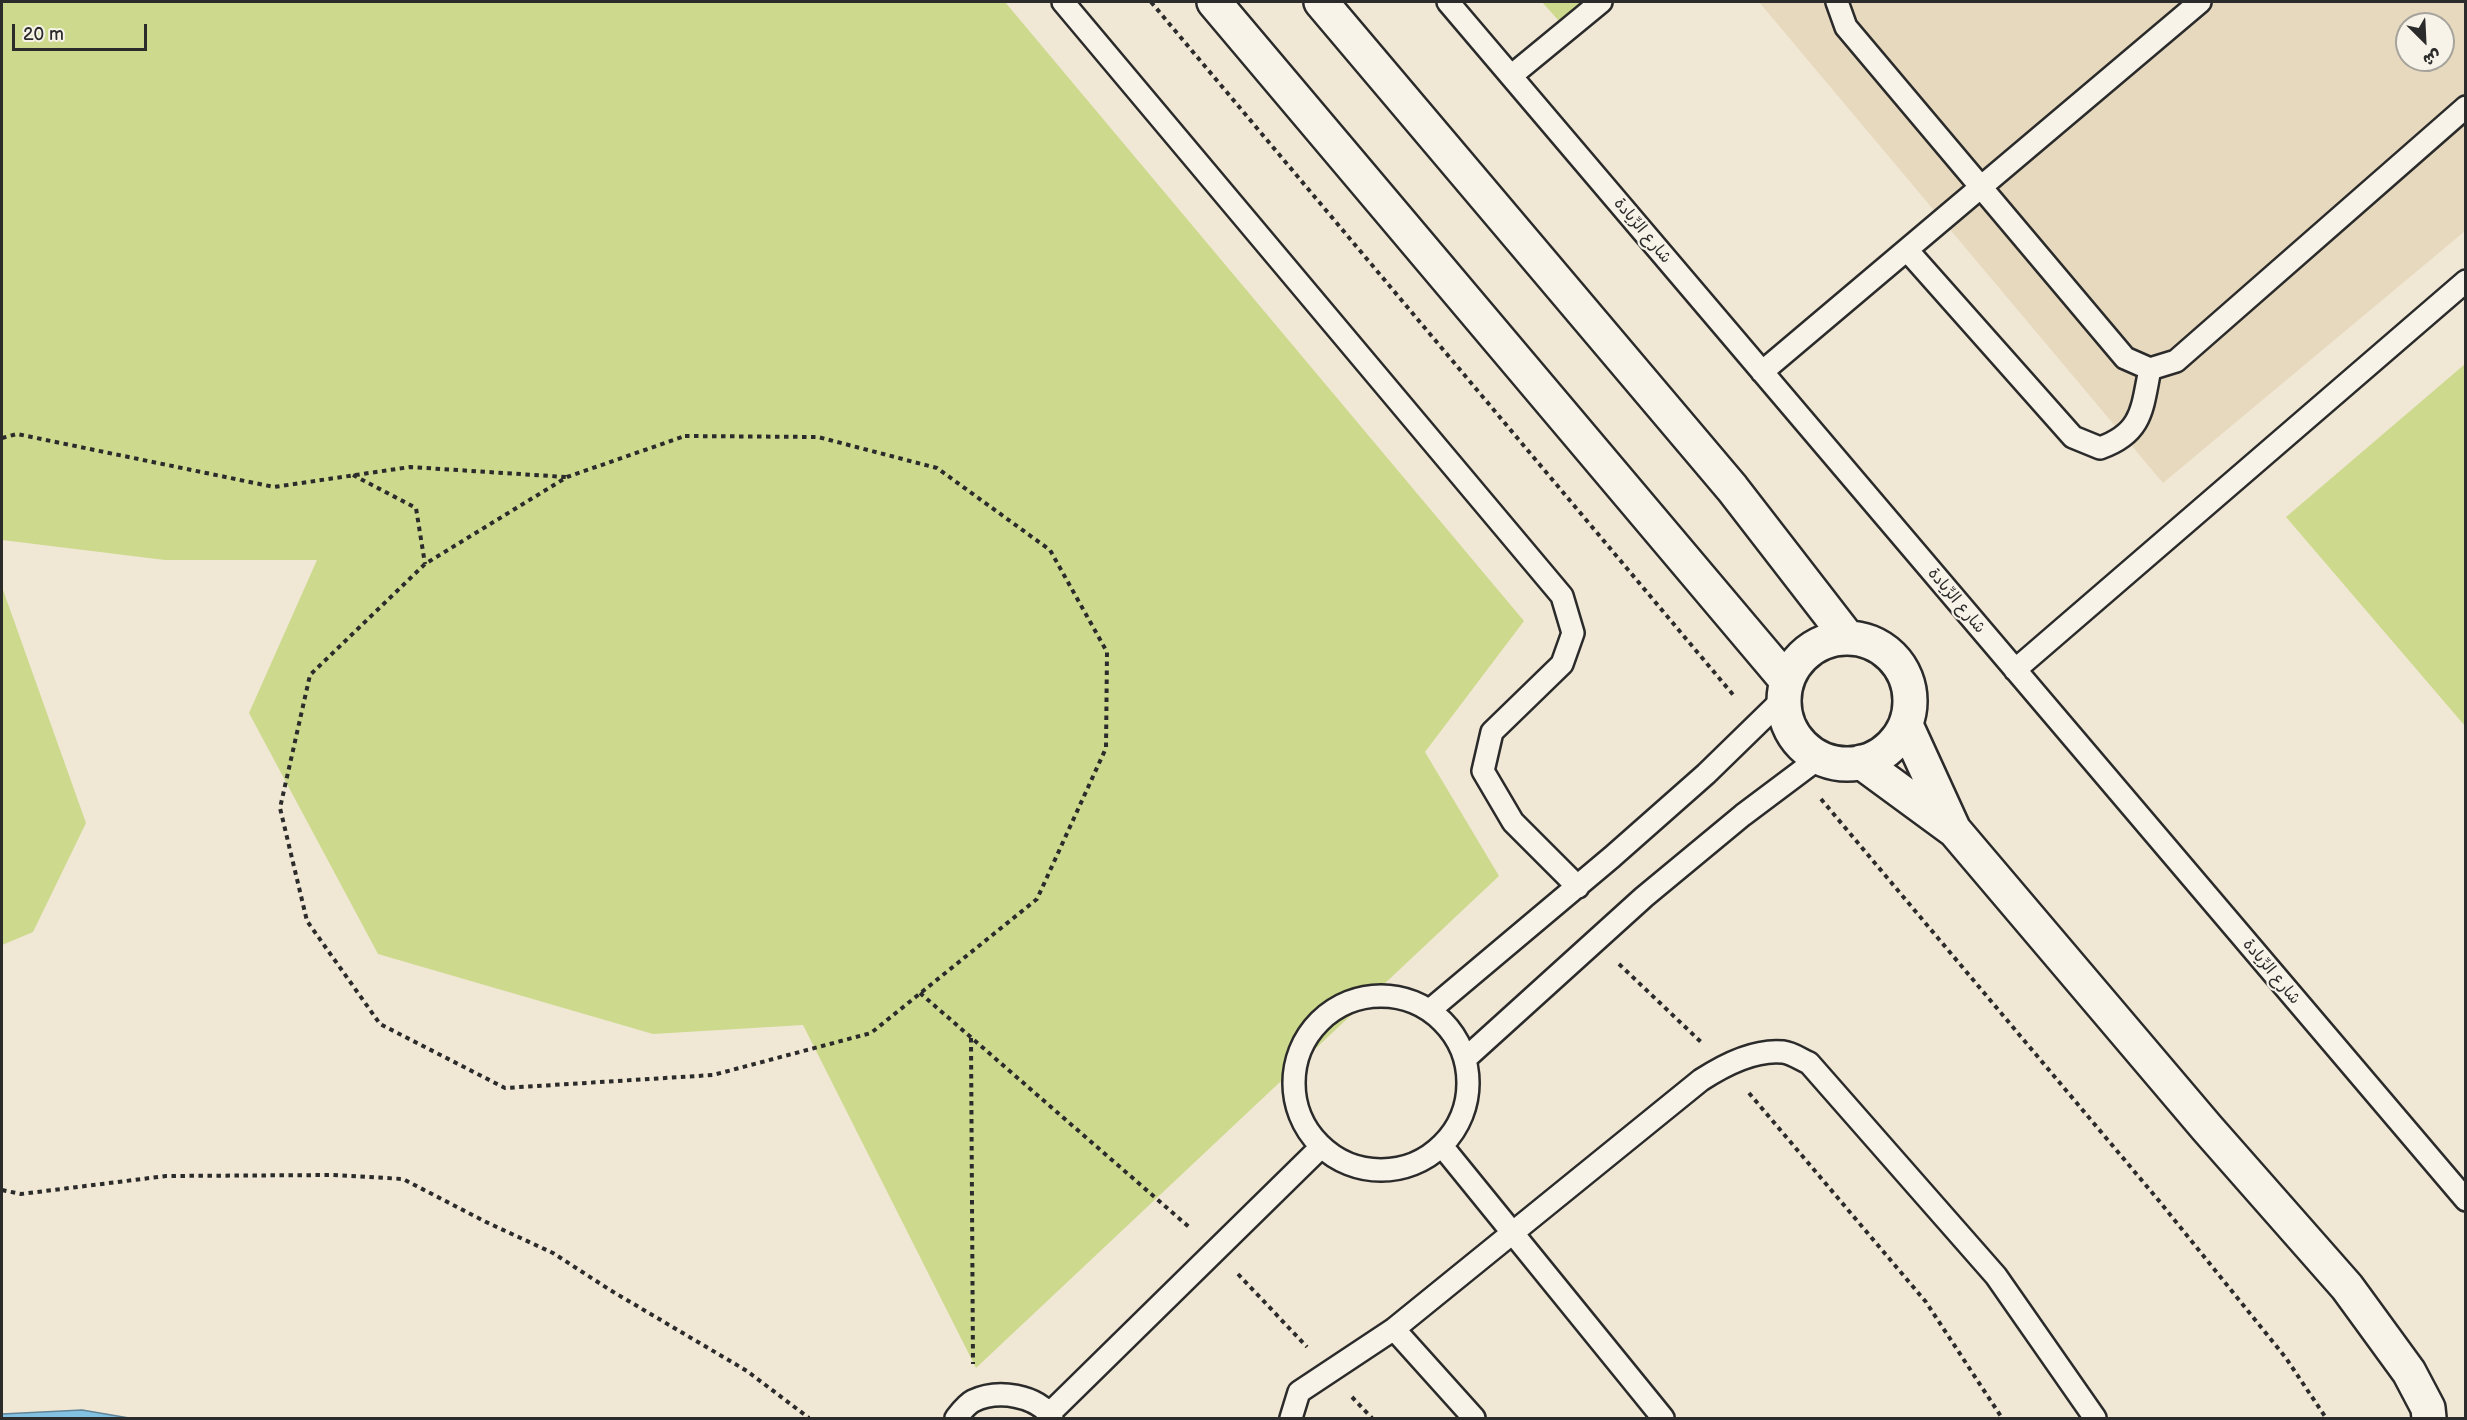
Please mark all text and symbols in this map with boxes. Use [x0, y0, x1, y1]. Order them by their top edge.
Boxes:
scale bar [15, 12, 150, 50]
north arrow [2395, 12, 2455, 72]
text: 20 m [23, 24, 64, 45]
text: ش [2420, 45, 2444, 69]
street label: شارع الرِّيادة [1609, 195, 1675, 267]
street label: شارع الرِّيادة [1923, 565, 1989, 637]
street label: شارع الرِّيادة [2238, 936, 2304, 1008]

